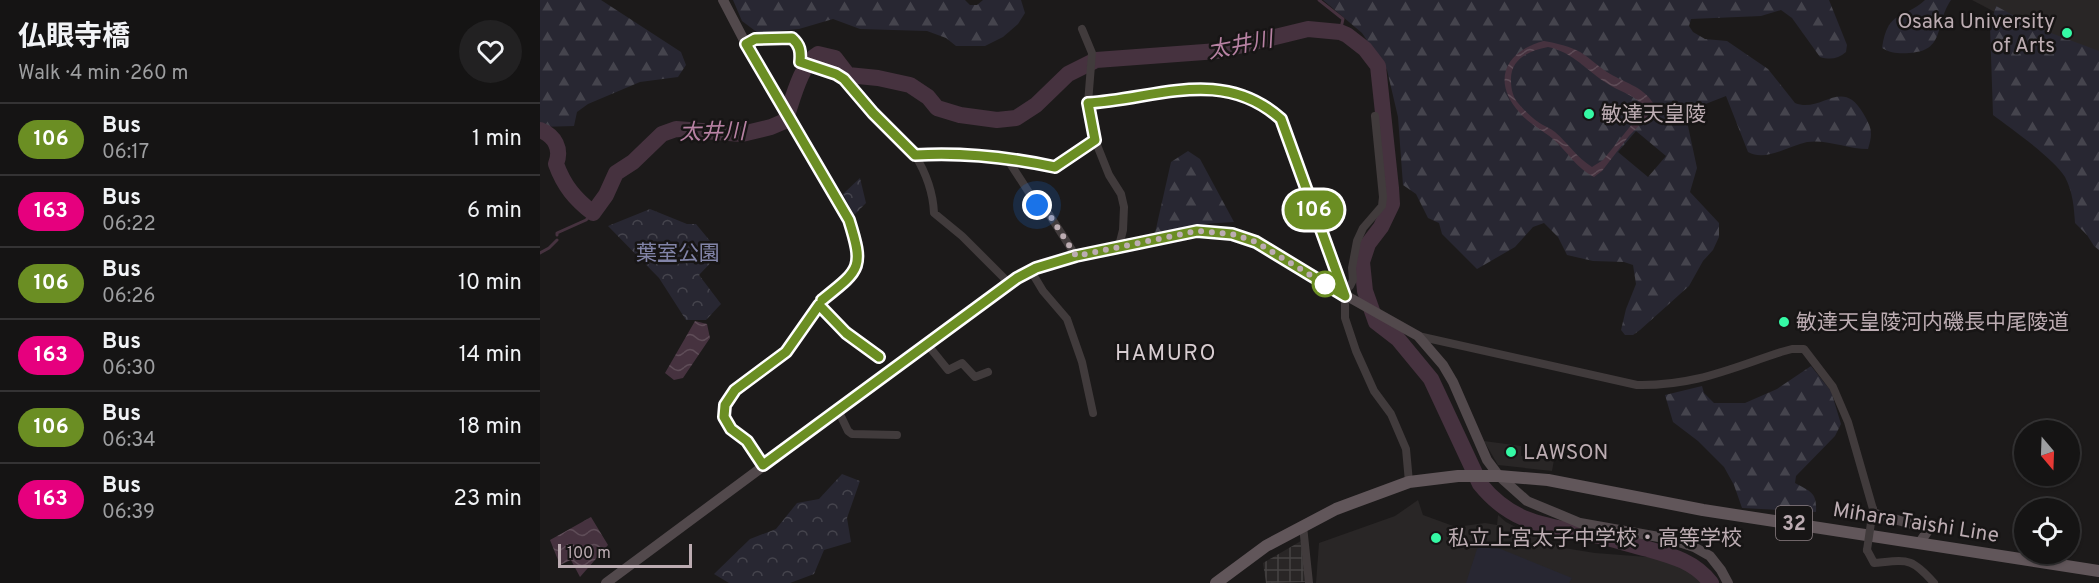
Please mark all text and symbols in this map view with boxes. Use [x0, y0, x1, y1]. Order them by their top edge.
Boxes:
place label: Osaka University of Arts [1897, 9, 2055, 60]
text: 仏眼寺橋 [18, 20, 130, 56]
button: heart [459, 20, 522, 83]
marker: Osaka University of Arts [2060, 26, 2074, 40]
water label: 太井川 [1205, 27, 1277, 66]
text: Walk · 4 min · 260 m [18, 61, 189, 87]
place label: 敏達天皇陵 [1601, 102, 1706, 129]
marker: 敏達天皇陵 [1582, 107, 1596, 121]
text: Bus [102, 113, 141, 140]
water label: 太井川 [679, 119, 747, 148]
text: 106 [33, 126, 69, 153]
text: 1 min [472, 126, 522, 153]
text: 06:17 [102, 140, 149, 166]
text: Bus [102, 185, 141, 212]
your location [1022, 190, 1052, 220]
line badge: 106 [1280, 190, 1348, 230]
text: 106 [1296, 197, 1332, 224]
text: 163 [34, 198, 68, 225]
text: 6 min [467, 198, 522, 225]
text: 06:22 [102, 212, 156, 238]
park label: 葉室公園 [636, 241, 720, 268]
text: Bus [102, 257, 141, 284]
text: 106 [33, 270, 69, 297]
text: 10 min [458, 270, 522, 297]
unlabelled marker [1312, 271, 1338, 297]
text: 06:26 [102, 284, 155, 310]
place label: 敏達天皇陵河内磯長中尾陵道 [1796, 310, 2069, 337]
marker: 敏達天皇陵河内磯長中尾陵道 [1777, 315, 1791, 329]
text: Bus [102, 329, 141, 356]
district label: HAMURO [1115, 341, 1217, 368]
text: 163 [34, 342, 68, 369]
text: 14 min [459, 342, 522, 369]
text: 06:30 [102, 356, 156, 382]
text: Bus [102, 401, 141, 428]
text: 106 [33, 414, 69, 441]
text: 18 min [459, 414, 522, 441]
north arrow [2014, 420, 2080, 486]
map controls [2014, 420, 2080, 564]
text: 06:34 [102, 428, 156, 454]
place label: LAWSON [1523, 440, 1608, 467]
marker: LAWSON [1504, 445, 1518, 459]
text: Bus [102, 473, 141, 500]
text: 163 [34, 486, 68, 513]
text: 23 min [454, 486, 522, 513]
street label: Mihara Taishi Line [1831, 497, 2001, 550]
button: locate [2014, 498, 2080, 564]
text: 06:39 [102, 500, 155, 526]
road number: 32 [1776, 506, 1812, 540]
place label: 私立上宮太子中学校・高等学校 [1448, 526, 1742, 553]
marker: 私立上宮太子中学校・高等学校 [1429, 531, 1443, 545]
scale bar [558, 541, 692, 568]
text: 100 m [567, 544, 611, 564]

